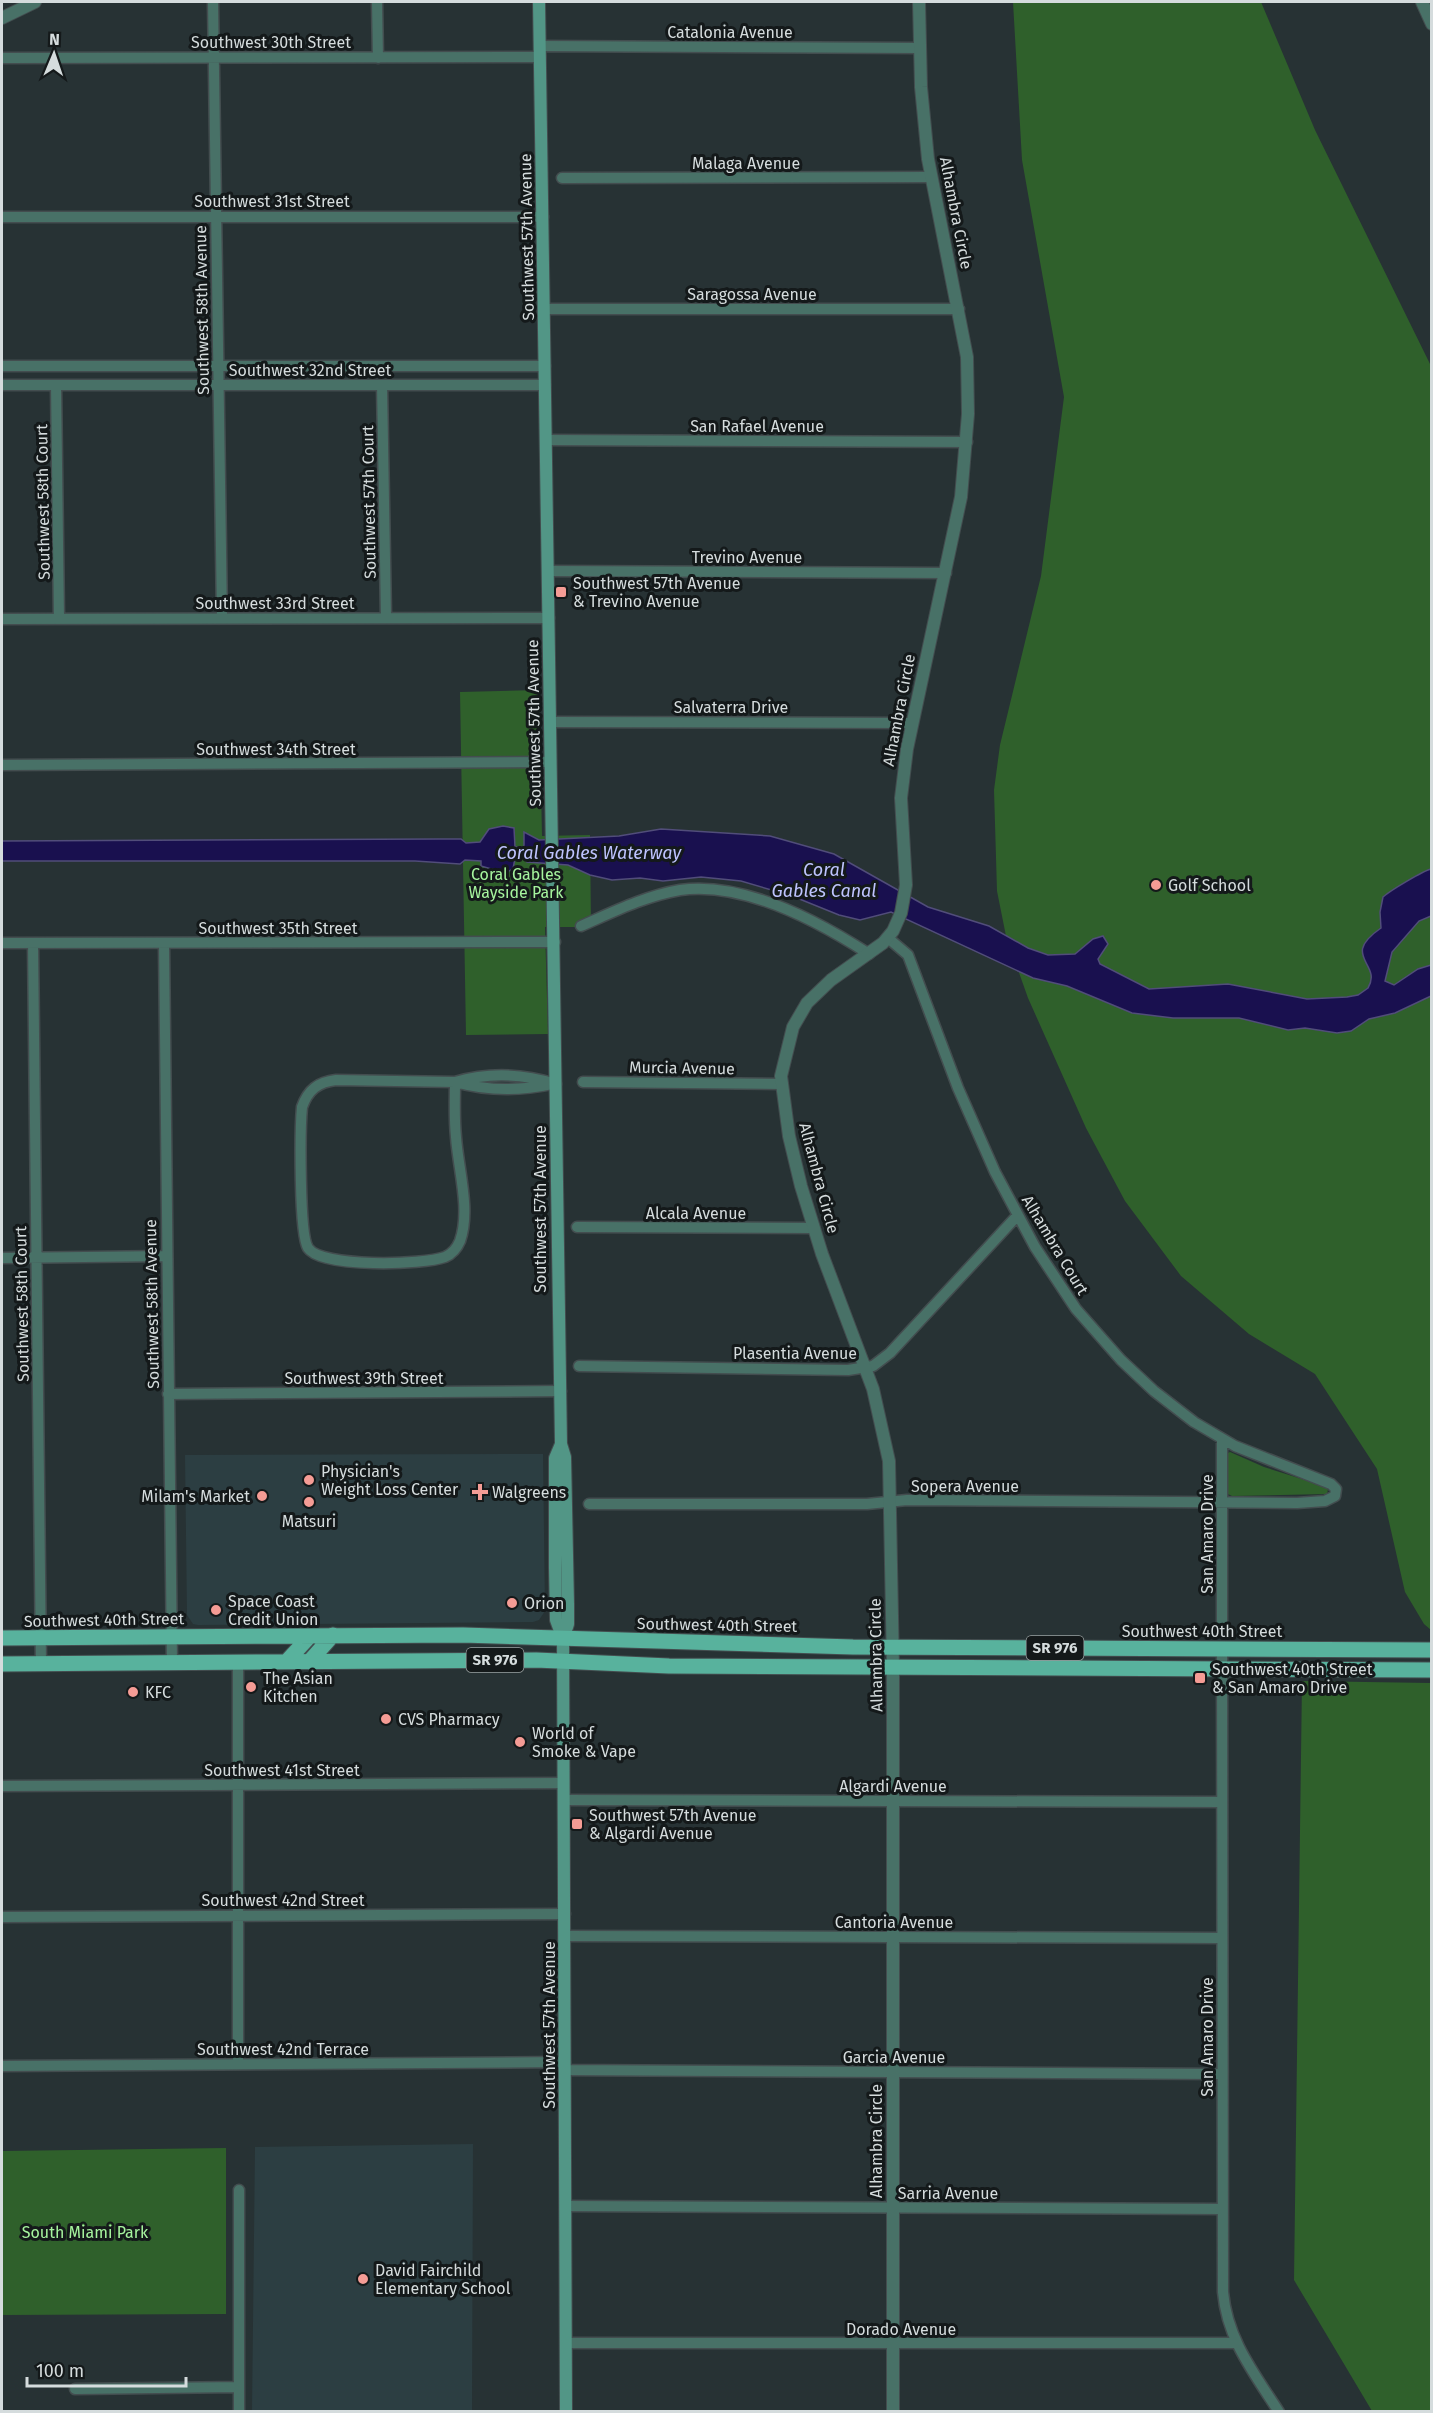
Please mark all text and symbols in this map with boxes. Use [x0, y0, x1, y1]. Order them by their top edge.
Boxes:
street label: Catalonia Avenue [667, 23, 793, 42]
north arrow [24, 24, 84, 84]
text: N [49, 30, 60, 49]
street label: Southwest 30th Street [191, 33, 351, 52]
street label: Southwest 57th Avenue [516, 153, 538, 321]
street label: Malaga Avenue [692, 154, 800, 173]
street label: Alhambra Circle [936, 155, 976, 271]
street label: Southwest 31st Street [194, 192, 350, 211]
street label: Southwest 58th Avenue [191, 225, 213, 395]
street label: Saragossa Avenue [687, 285, 817, 304]
street label: Southwest 32nd Street [229, 361, 391, 380]
street label: San Rafael Avenue [690, 417, 824, 436]
street label: Southwest 58th Court [32, 424, 54, 580]
street label: Southwest 57th Court [358, 425, 380, 579]
street label: Trevino Avenue [692, 548, 802, 567]
place label: Southwest 57th Avenue & Trevino Avenue [573, 574, 740, 611]
marker: Southwest 57th Avenue & Trevino Avenue [554, 585, 568, 599]
street label: Southwest 33rd Street [195, 594, 355, 613]
street label: Southwest 57th Avenue [523, 639, 545, 807]
street label: Alhambra Circle [879, 652, 919, 768]
street label: Salvaterra Drive [674, 698, 788, 717]
street label: Southwest 34th Street [196, 740, 356, 759]
water label: Coral Gables Waterway [497, 842, 682, 864]
water label: Coral Gables Canal [771, 859, 877, 902]
park label: Coral Gables Wayside Park [469, 865, 564, 902]
place label: Golf School [1168, 876, 1251, 895]
marker: Golf School [1149, 878, 1163, 892]
street label: Southwest 35th Street [199, 919, 358, 938]
street label: Murcia Avenue [629, 1058, 735, 1078]
street label: Alhambra Circle [795, 1121, 843, 1235]
street label: Southwest 57th Avenue [531, 1125, 550, 1293]
street label: Alhambra Court [1018, 1192, 1092, 1298]
street label: Alcala Avenue [646, 1204, 746, 1223]
street label: Southwest 58th Avenue [141, 1219, 163, 1389]
street label: Southwest 58th Court [11, 1226, 33, 1382]
street label: Plasentia Avenue [733, 1344, 857, 1363]
street label: Southwest 39th Street [284, 1369, 444, 1388]
place label: Physician's Weight Loss Center [321, 1462, 459, 1499]
marker: Physician's Weight Loss Center [302, 1473, 316, 1487]
street label: San Amaro Drive [1198, 1474, 1217, 1594]
street label: Sopera Avenue [911, 1477, 1019, 1496]
place label: Walgreens [492, 1483, 566, 1502]
marker: Walgreens [473, 1485, 487, 1499]
place label: Milam's Market [141, 1487, 250, 1506]
marker: Milam's Market [255, 1489, 269, 1503]
marker: Matsuri [302, 1495, 316, 1509]
place label: Matsuri [282, 1512, 336, 1531]
place label: Space Coast Credit Union [228, 1592, 318, 1629]
place label: Orion [524, 1594, 564, 1613]
marker: Orion [505, 1596, 519, 1610]
street label: Alhambra Circle [866, 1598, 886, 1712]
marker: Space Coast Credit Union [209, 1603, 223, 1617]
street label: Southwest 40th Street [24, 1609, 185, 1631]
street label: Southwest 40th Street [637, 1614, 798, 1636]
street label: Southwest 40th Street [1122, 1622, 1282, 1641]
road number: SR 976 [1026, 1636, 1084, 1660]
road number: SR 976 [466, 1648, 524, 1672]
place label: Southwest 40th Street & San Amaro Drive [1212, 1660, 1373, 1697]
place label: The Asian Kitchen [263, 1669, 333, 1706]
marker: Southwest 40th Street & San Amaro Drive [1193, 1671, 1207, 1685]
marker: The Asian Kitchen [244, 1680, 258, 1694]
place label: KFC [145, 1683, 171, 1702]
marker: KFC [126, 1685, 140, 1699]
place label: CVS Pharmacy [398, 1710, 500, 1729]
marker: CVS Pharmacy [379, 1712, 393, 1726]
place label: World of Smoke & Vape [532, 1724, 636, 1761]
marker: World of Smoke & Vape [513, 1735, 527, 1749]
street label: Southwest 41st Street [204, 1761, 360, 1780]
street label: Algardi Avenue [839, 1777, 947, 1796]
place label: Southwest 57th Avenue & Algardi Avenue [589, 1806, 756, 1843]
marker: Southwest 57th Avenue & Algardi Avenue [570, 1817, 584, 1831]
street label: Southwest 42nd Street [202, 1891, 365, 1910]
street label: Cantoria Avenue [835, 1913, 953, 1932]
street label: Southwest 57th Avenue [540, 1941, 559, 2109]
street label: San Amaro Drive [1198, 1977, 1217, 2097]
street label: Southwest 42nd Terrace [197, 2040, 369, 2059]
street label: Garcia Avenue [843, 2048, 945, 2067]
street label: Alhambra Circle [867, 2084, 886, 2198]
street label: Sarria Avenue [898, 2184, 998, 2203]
park label: South Miami Park [22, 2223, 149, 2242]
place label: David Fairchild Elementary School [375, 2261, 511, 2298]
marker: David Fairchild Elementary School [356, 2272, 370, 2286]
street label: Dorado Avenue [846, 2320, 956, 2339]
scale bar [27, 2350, 186, 2388]
text: 100 m [36, 2360, 84, 2382]

